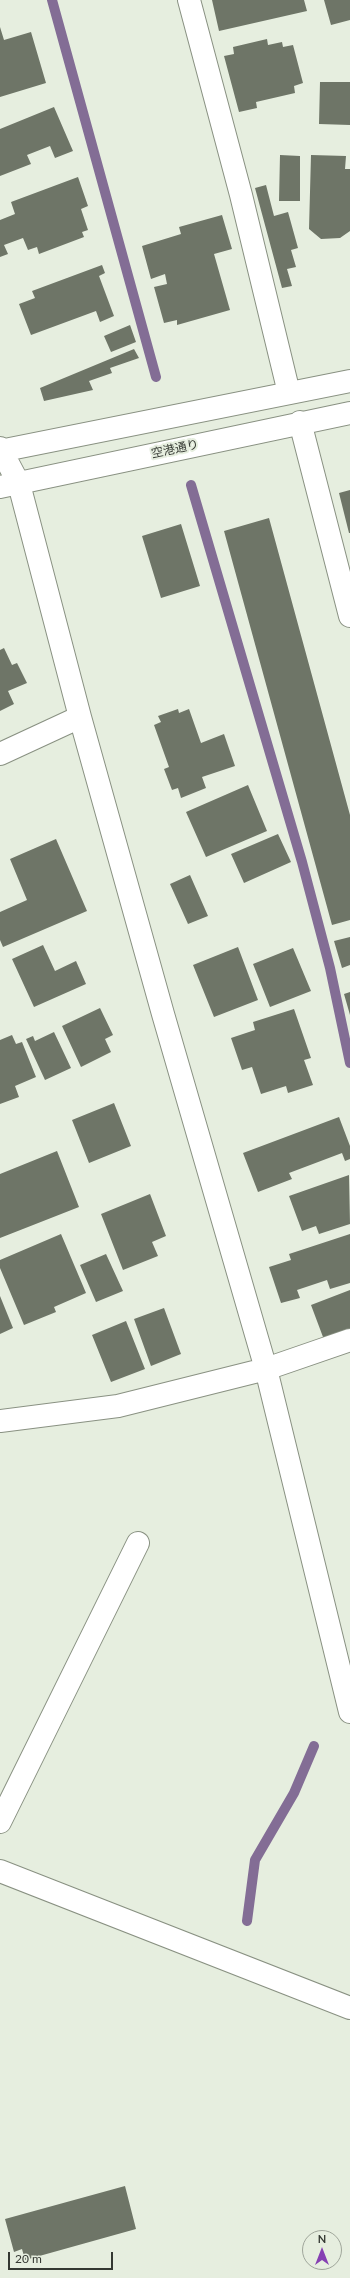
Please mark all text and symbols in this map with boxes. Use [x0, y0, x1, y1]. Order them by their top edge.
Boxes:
street label: 空港通り [150, 437, 200, 461]
north arrow [302, 2230, 342, 2270]
text: N [318, 2232, 326, 2245]
scale bar [10, 2244, 115, 2270]
text: 20 m [15, 2251, 42, 2266]

